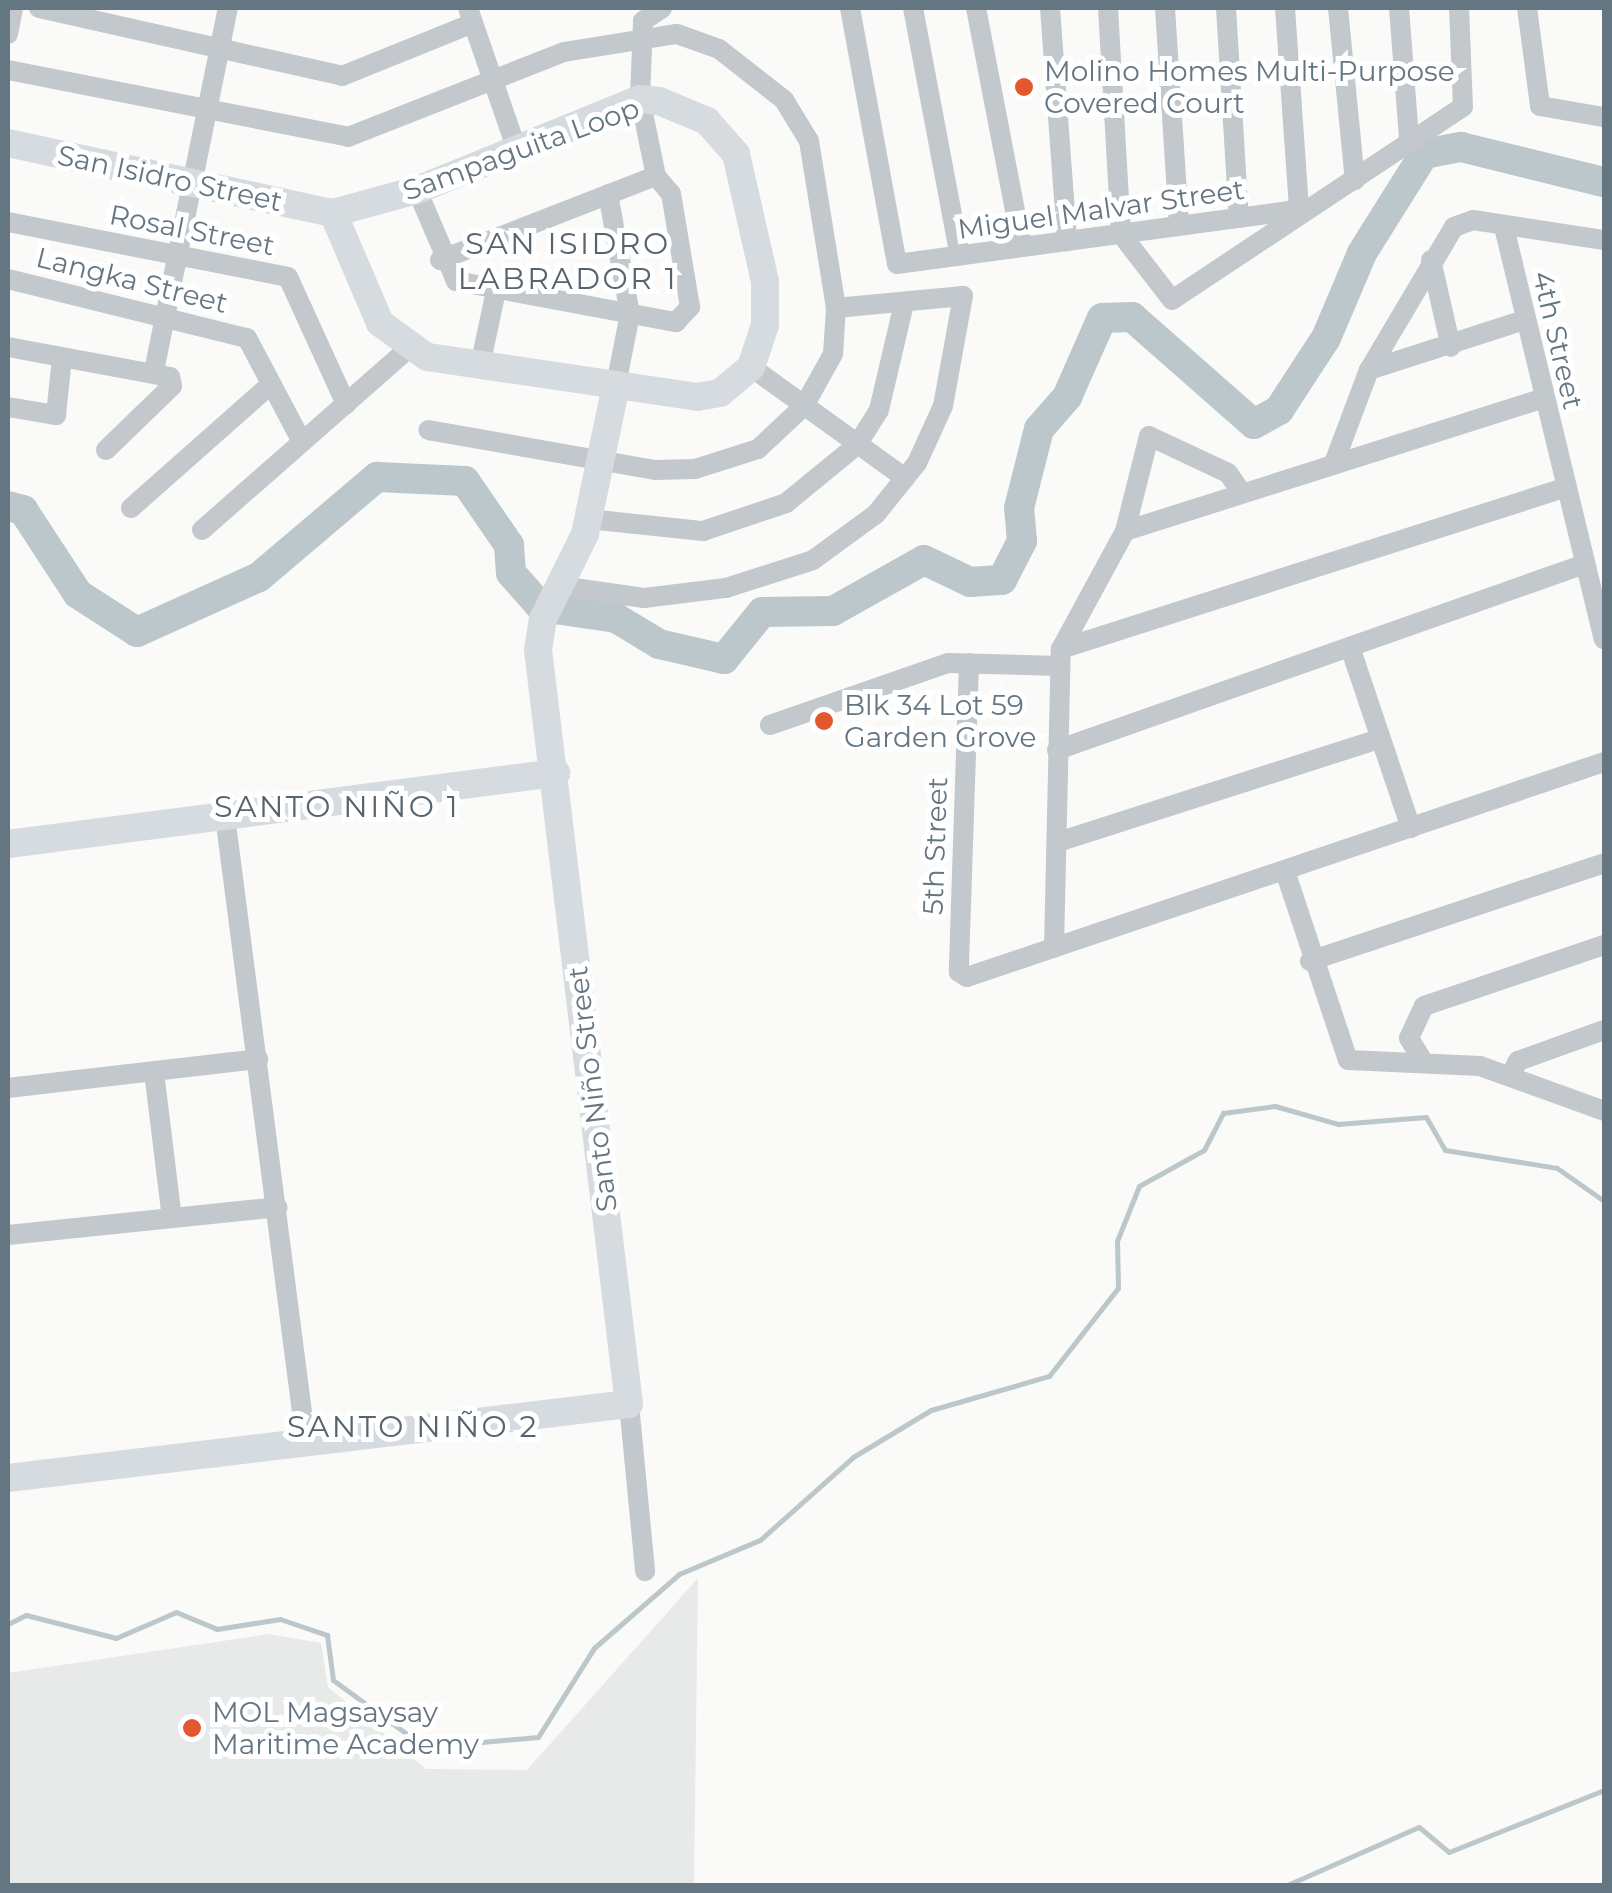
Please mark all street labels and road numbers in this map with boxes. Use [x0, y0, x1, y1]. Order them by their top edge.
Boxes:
street label: Sampaguita Loop [398, 91, 644, 207]
street label: San Isidro Street [54, 138, 286, 218]
street label: Miguel Malvar Street [955, 172, 1247, 246]
street label: Rosal Street [107, 198, 277, 262]
street label: Langka Street [33, 240, 231, 320]
street label: 4th Street [1526, 268, 1590, 412]
street label: 5th Street [916, 776, 954, 916]
street label: Santo Niño Street [560, 964, 624, 1214]

